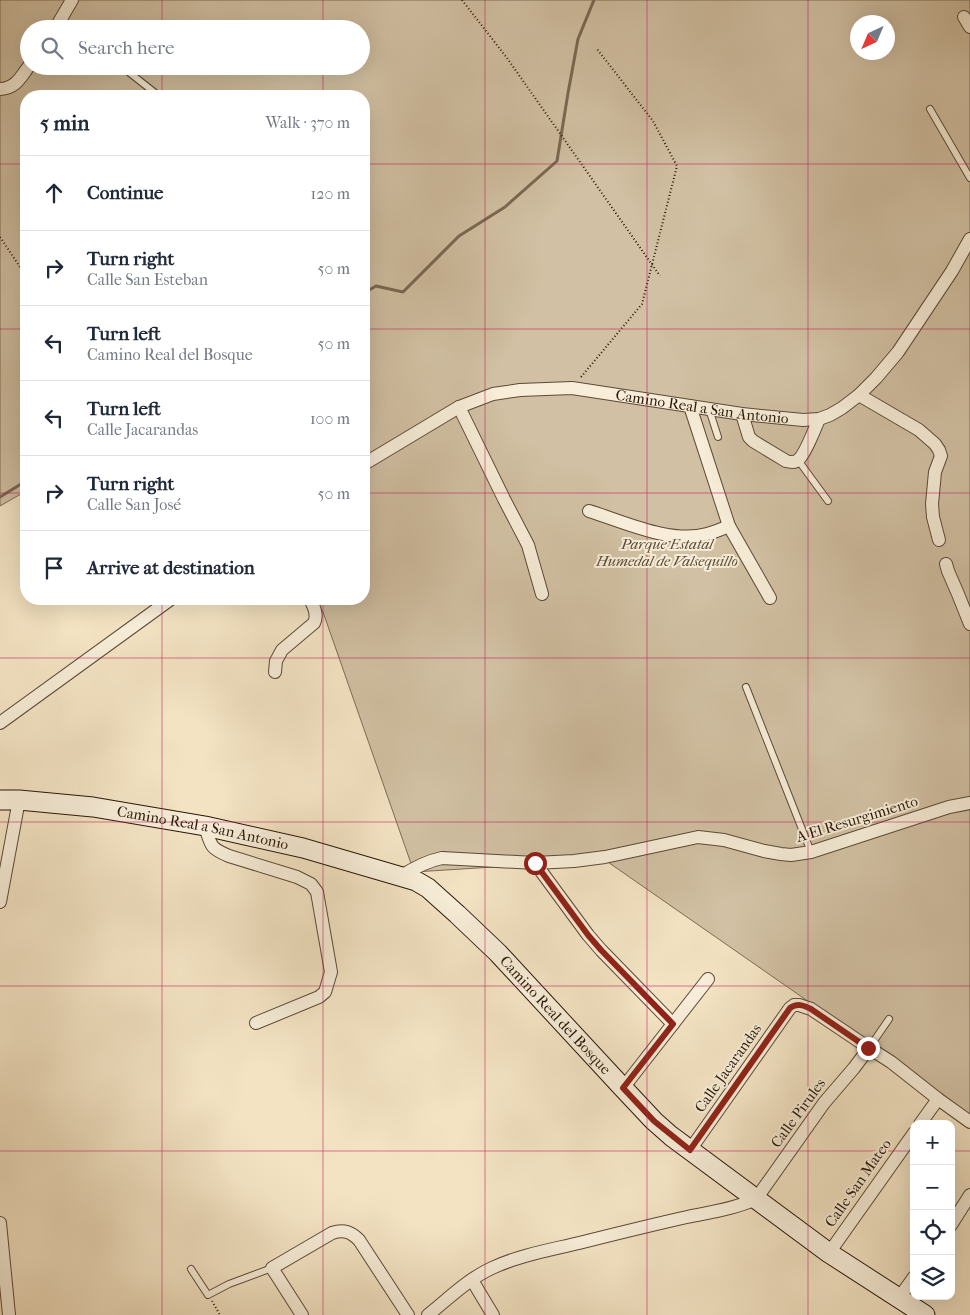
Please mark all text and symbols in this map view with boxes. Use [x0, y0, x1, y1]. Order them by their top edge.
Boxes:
north arrow [850, 15, 895, 60]
search box [20, 20, 370, 75]
icon: search [38, 34, 66, 62]
text: Search here [78, 37, 174, 59]
text: 5 min [40, 111, 89, 135]
text: Walk · 370 m [265, 113, 350, 132]
icon: ahead [40, 179, 68, 207]
text: Continue [87, 182, 163, 204]
text: 120 m [311, 184, 350, 203]
text: Turn right [87, 248, 174, 270]
icon: right [40, 254, 68, 282]
text: 50 m [318, 259, 350, 278]
text: Calle San Esteban [87, 270, 208, 289]
text: Turn left [87, 323, 161, 345]
icon: left [40, 329, 68, 357]
text: 50 m [318, 334, 350, 353]
text: Camino Real del Bosque [87, 345, 253, 364]
street label: Camino Real a San Antonio [614, 386, 790, 428]
text: Turn left [87, 398, 161, 420]
icon: left [40, 404, 68, 432]
text: 100 m [310, 409, 350, 428]
text: Calle Jacarandas [87, 420, 198, 439]
text: Turn right [87, 473, 174, 495]
icon: right [40, 479, 68, 507]
text: 50 m [318, 484, 350, 503]
text: Calle San José [87, 495, 181, 514]
park label: Parque Estatal Humedal de Valsequillo [595, 535, 738, 570]
icon: arrive [40, 554, 68, 582]
text: Arrive at destination [87, 557, 255, 579]
street label: A El Resurgimiento [793, 792, 920, 846]
street label: Camino Real a San Antonio [116, 802, 291, 854]
route start [524, 852, 547, 875]
street label: Camino Real del Bosque [496, 952, 615, 1079]
street label: Calle Jacarandas [691, 1020, 766, 1116]
route end [857, 1037, 880, 1060]
street label: Calle Pirules [767, 1074, 829, 1151]
map controls [910, 1120, 955, 1300]
button: + [910, 1120, 955, 1165]
street label: Calle San Mateo [821, 1135, 895, 1231]
button: − [910, 1165, 955, 1210]
button: locate [910, 1210, 955, 1255]
button: layers [910, 1255, 955, 1300]

